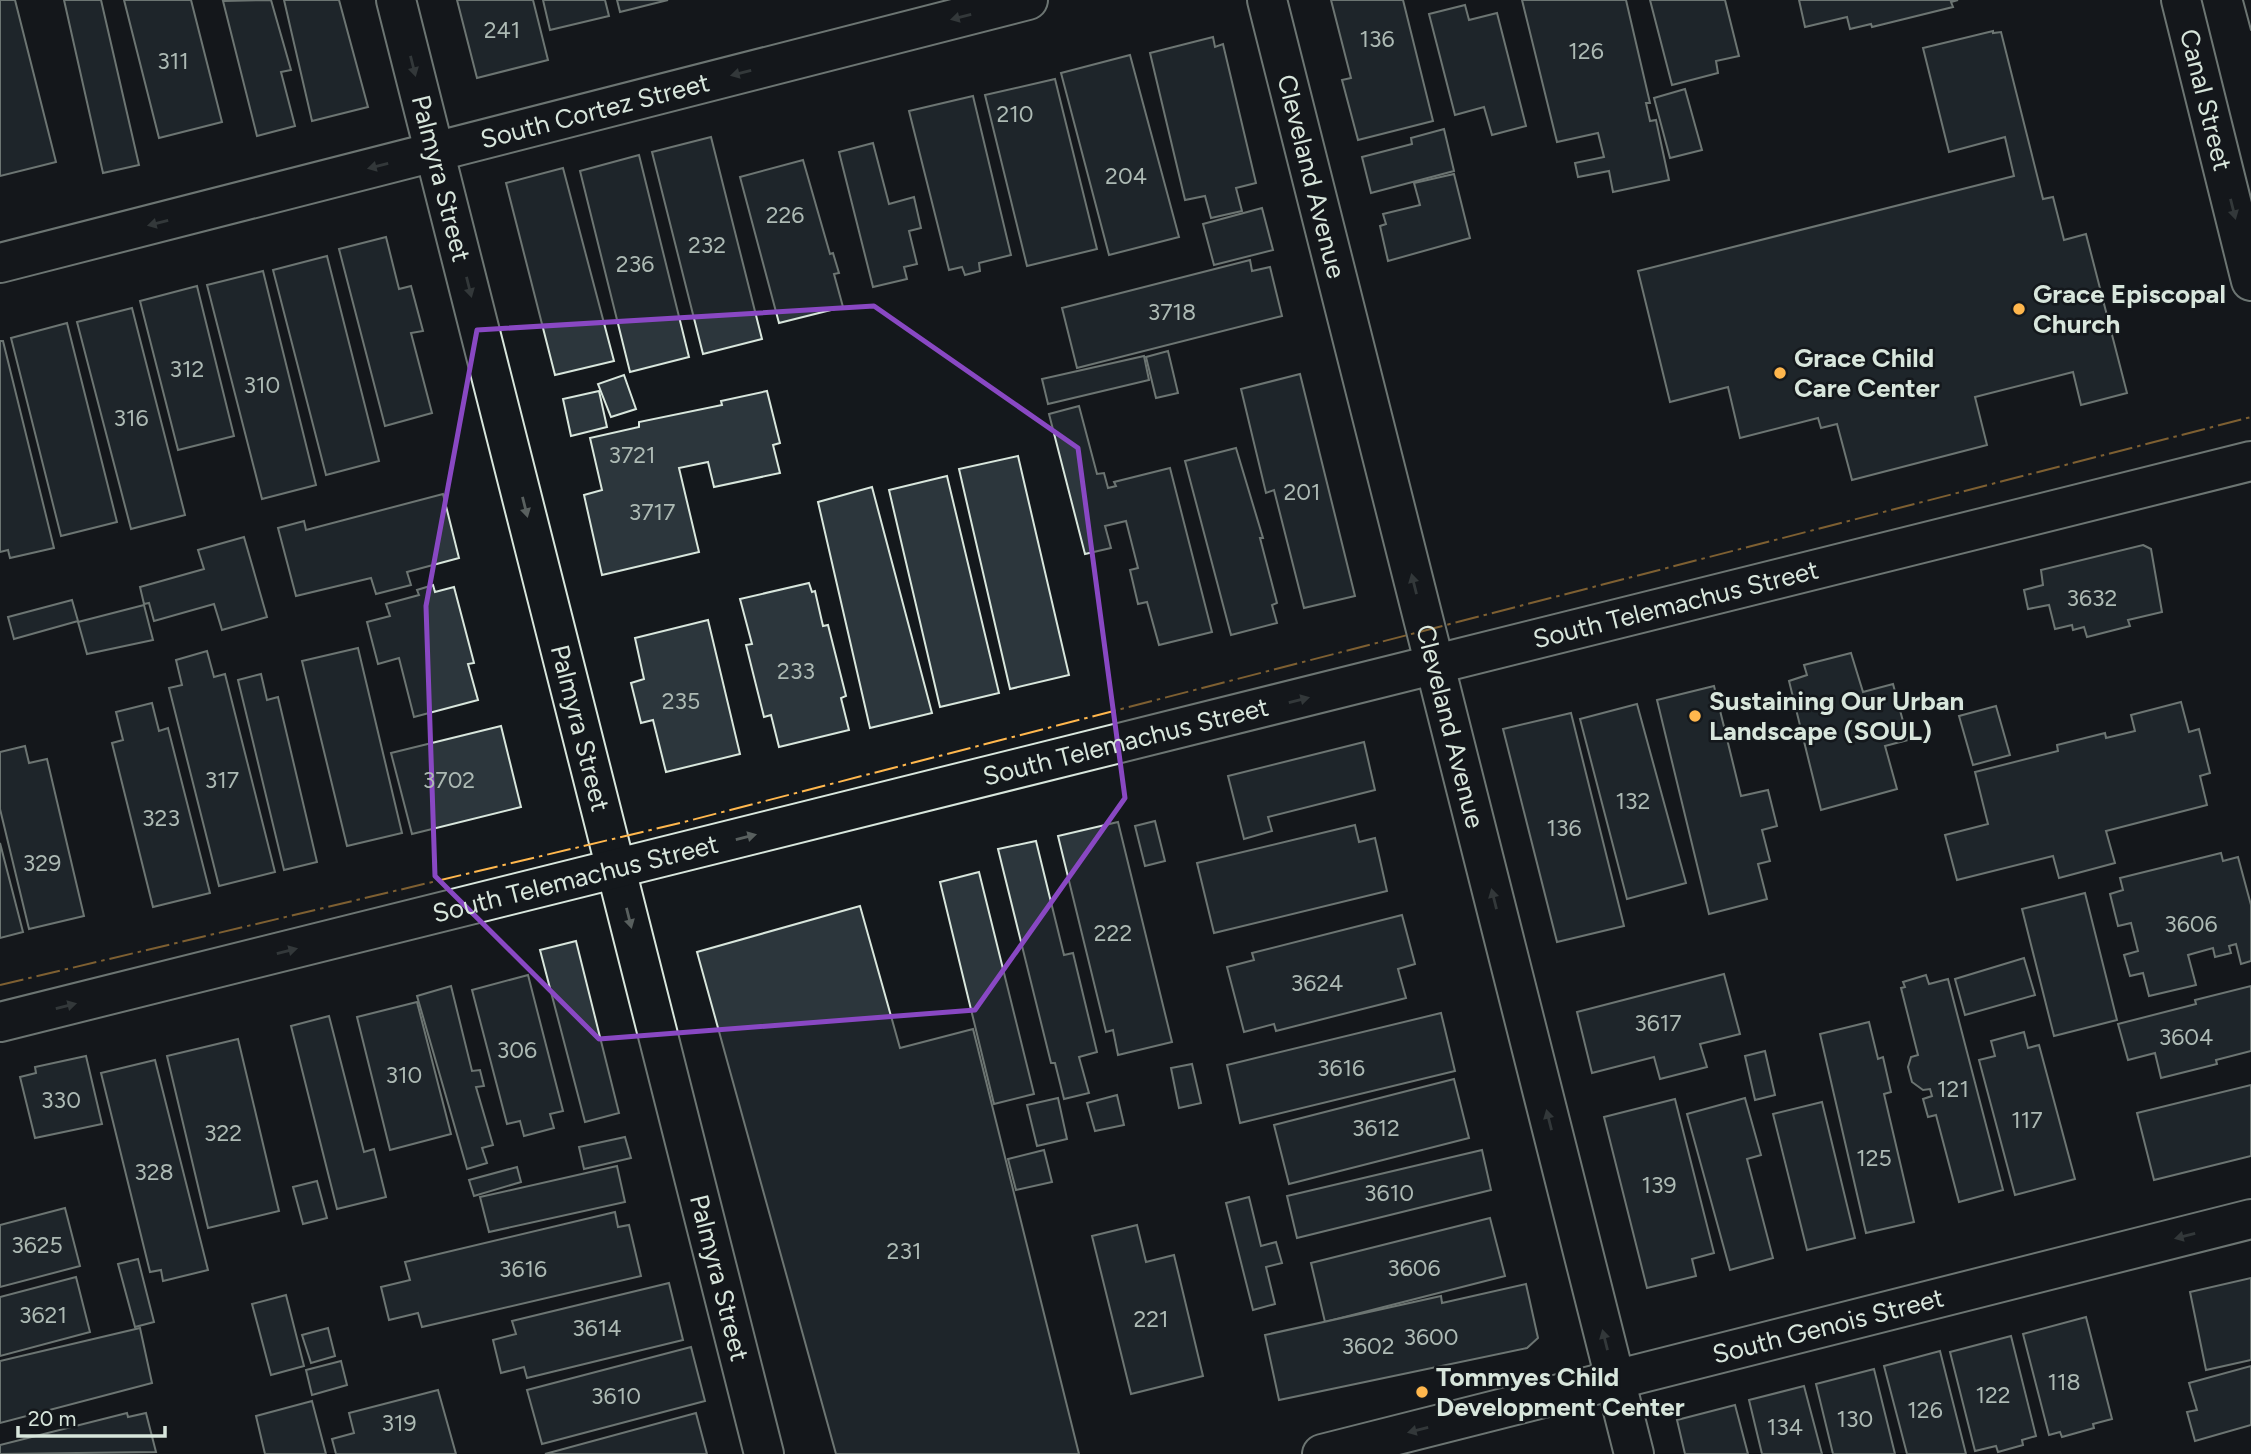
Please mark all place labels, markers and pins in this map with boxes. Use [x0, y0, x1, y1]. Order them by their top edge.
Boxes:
place label: Grace Episcopal Church [2033, 278, 2226, 340]
marker: Grace Episcopal Church [2011, 301, 2027, 317]
place label: Grace Child Care Center [1794, 342, 1940, 404]
marker: Grace Child Care Center [1772, 365, 1788, 381]
place label: Sustaining Our Urban Landscape (SOUL) [1709, 685, 1964, 747]
marker: Sustaining Our Urban Landscape (SOUL) [1687, 708, 1703, 724]
place label: Tommyes Child Development Center [1436, 1361, 1685, 1423]
marker: Tommyes Child Development Center [1414, 1384, 1430, 1400]

